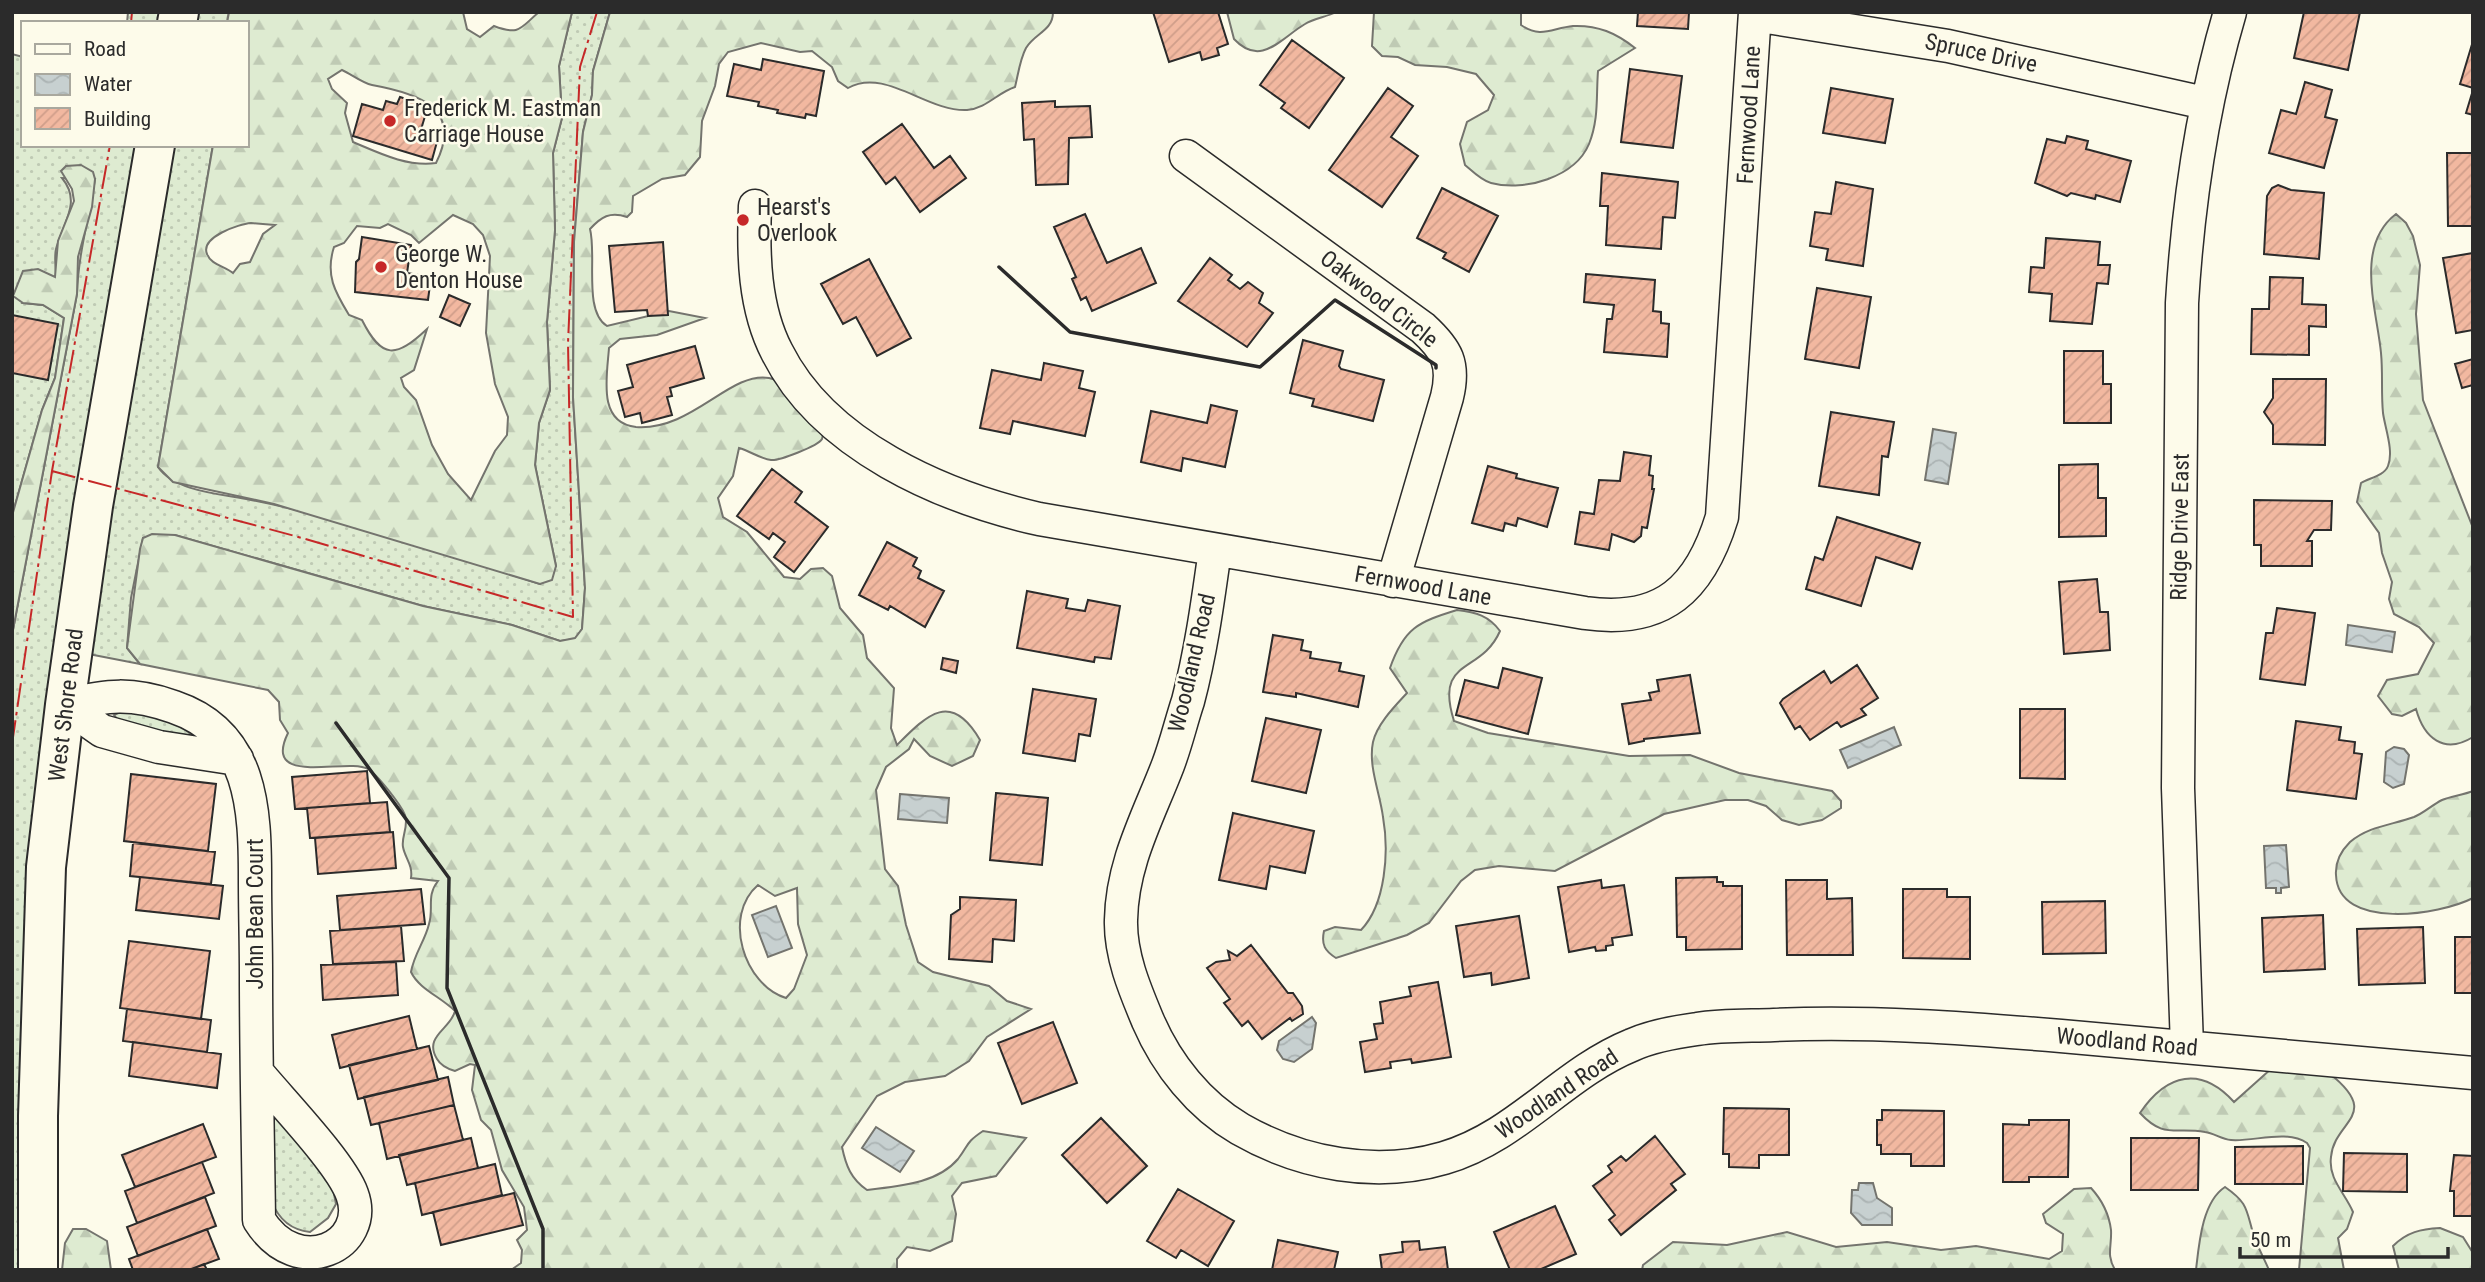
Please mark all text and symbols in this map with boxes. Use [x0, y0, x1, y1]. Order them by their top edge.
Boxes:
legend [21, 21, 248, 147]
street label: Spruce Drive [1922, 28, 2040, 78]
text: Road [84, 37, 126, 61]
street label: Fernwood Lane [1732, 45, 1766, 185]
text: Water [84, 72, 132, 96]
place label: Frederick M. Eastman Carriage House [404, 95, 601, 148]
text: Building [84, 107, 151, 131]
marker: Frederick M. Eastman Carriage House [382, 113, 398, 129]
place label: Hearst's Overlook [757, 194, 838, 247]
marker: Hearst's Overlook [735, 212, 751, 228]
place label: George W. Denton House [395, 241, 523, 294]
street label: Oakwood Circle [1315, 245, 1443, 353]
marker: George W. Denton House [373, 259, 389, 275]
street label: Ridge Drive East [2165, 453, 2195, 601]
street label: Fernwood Lane [1353, 561, 1493, 611]
street label: Woodland Road [1163, 591, 1221, 735]
street label: West Shore Road [43, 627, 89, 783]
street label: John Bean Court [242, 838, 269, 990]
street label: Woodland Road [2055, 1022, 2199, 1062]
street label: Woodland Road [1491, 1043, 1623, 1145]
scale bar [2240, 1216, 2448, 1260]
text: 50 m [2250, 1228, 2291, 1252]

